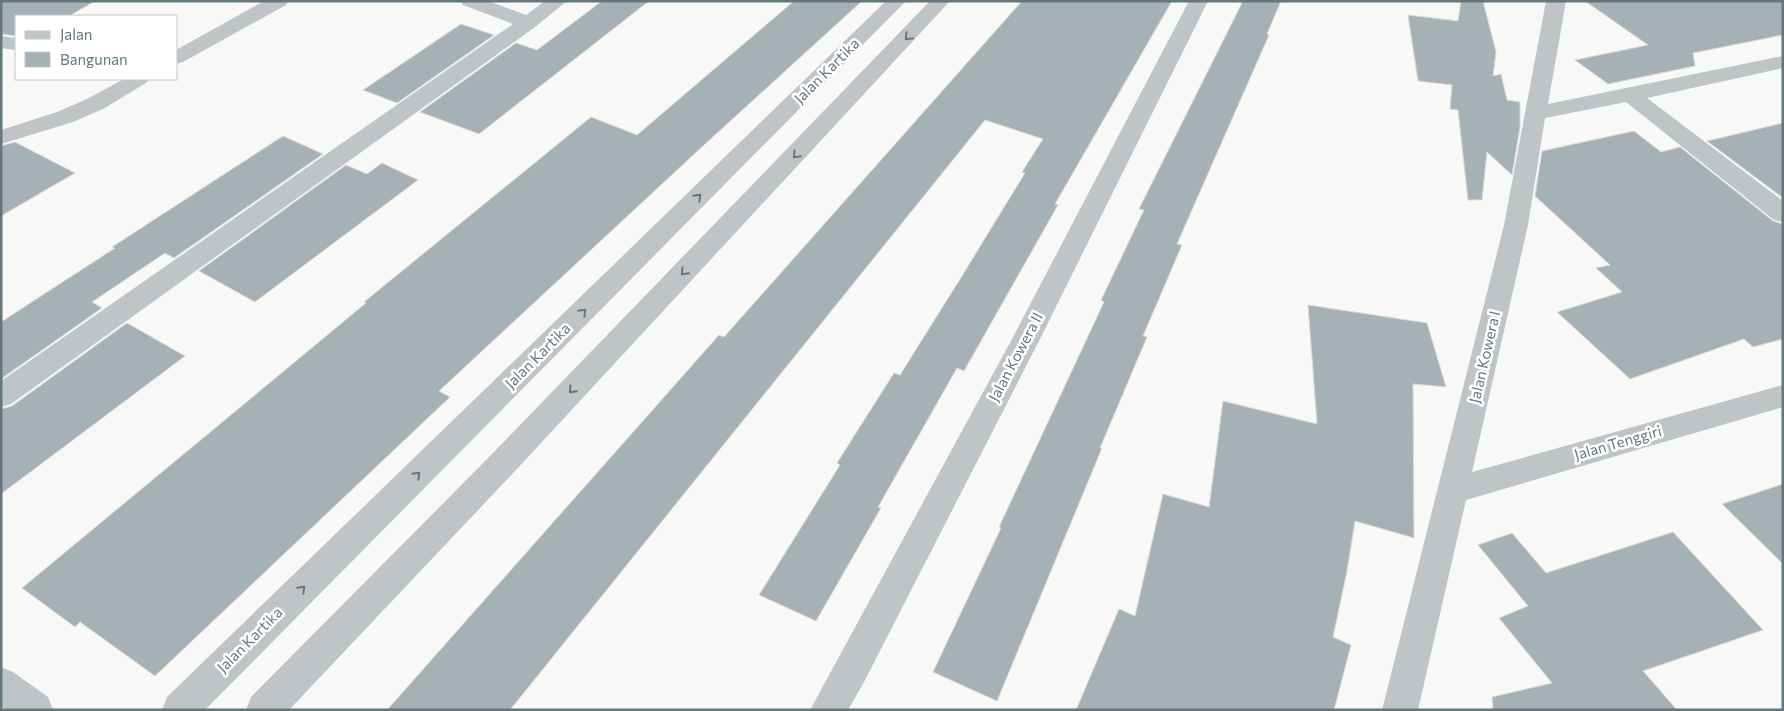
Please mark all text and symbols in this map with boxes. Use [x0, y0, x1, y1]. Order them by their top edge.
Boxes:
legend [15, 15, 178, 80]
text: Jalan [60, 25, 92, 43]
one-way arrow [905, 31, 914, 40]
street label: Jalan Kartika [790, 34, 863, 107]
text: Bangunan [60, 50, 128, 68]
one-way arrow [793, 149, 802, 158]
one-way arrow [693, 194, 702, 203]
one-way arrow [681, 267, 690, 276]
one-way arrow [577, 309, 586, 318]
street label: Jalan Kowera II [984, 309, 1046, 404]
street label: Jalan Kowera I [1465, 309, 1503, 405]
street label: Jalan Kartika [501, 319, 574, 392]
one-way arrow [569, 385, 578, 394]
street label: Jalan Tenggiri [1572, 421, 1664, 463]
one-way arrow [412, 472, 421, 481]
one-way arrow [296, 586, 305, 595]
street label: Jalan Kartika [213, 603, 286, 676]

